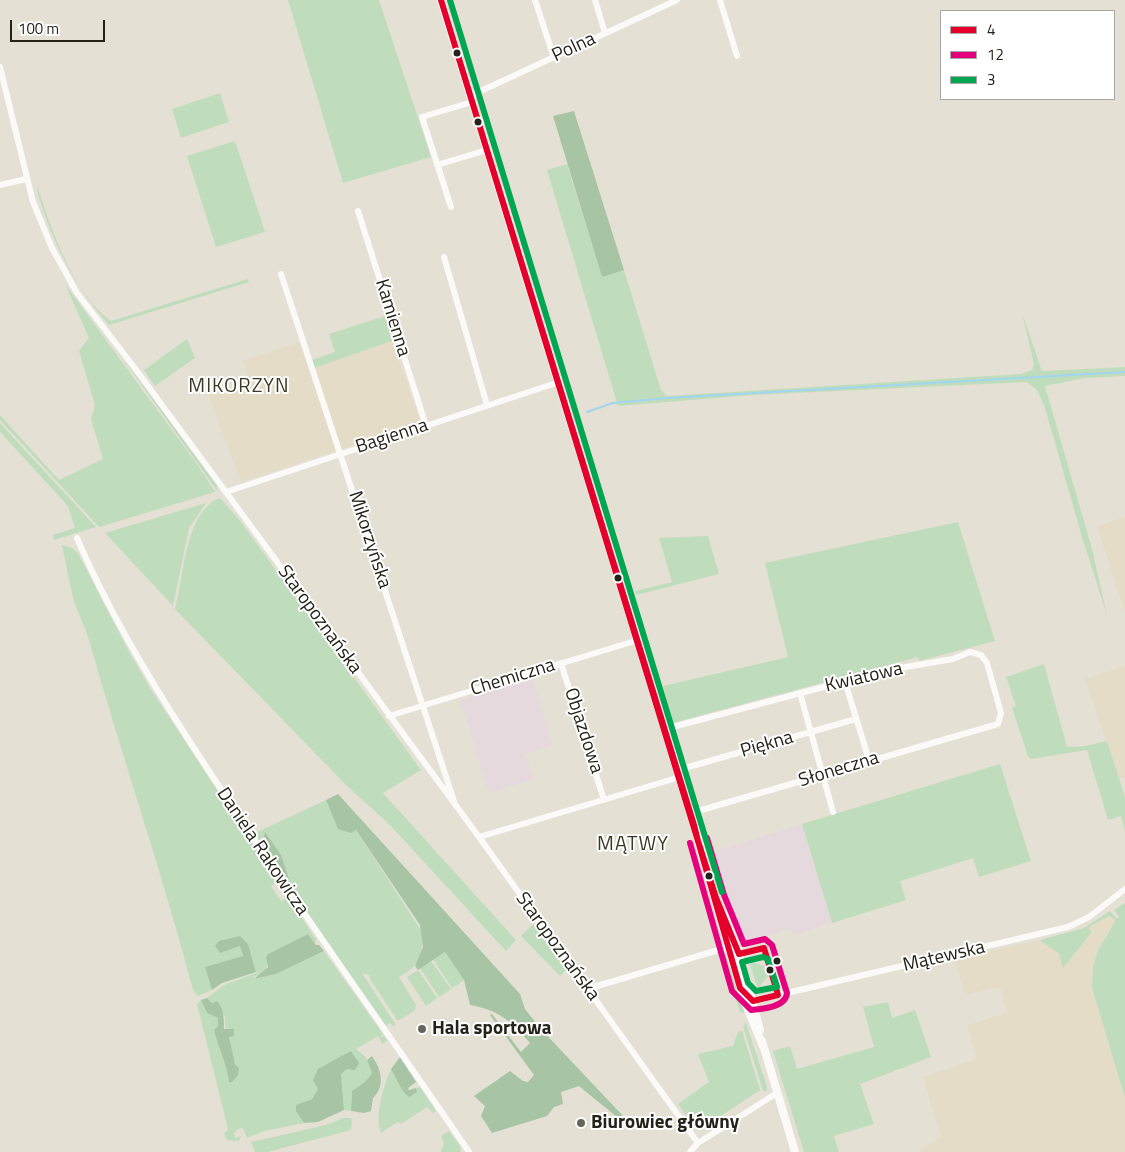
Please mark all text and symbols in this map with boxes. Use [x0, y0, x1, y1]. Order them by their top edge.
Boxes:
scale bar [12, 10, 108, 42]
legend [940, 10, 1115, 100]
text: 100 m [18, 17, 59, 40]
text: 4 [987, 18, 995, 41]
street label: Polna [549, 28, 599, 68]
text: 12 [987, 43, 1004, 66]
unlabelled marker [452, 48, 462, 58]
text: 3 [987, 68, 995, 91]
unlabelled marker [473, 117, 483, 127]
street label: Kamienna [369, 276, 415, 360]
district label: MIKORZYN [187, 375, 291, 399]
street label: Bagienna [353, 415, 431, 459]
street label: Mikorzyńska [343, 488, 395, 592]
street label: Staropoznańska [272, 561, 366, 679]
unlabelled marker [613, 573, 623, 583]
street label: Chemiczna [468, 654, 558, 702]
street label: Kwiatowa [823, 658, 905, 698]
street label: Objazdowa [558, 685, 608, 777]
street label: Piękna [738, 727, 796, 763]
street label: Słoneczna [796, 747, 882, 793]
street label: Daniela Rakowicza [211, 784, 313, 920]
district label: MĄTWY [596, 833, 670, 857]
unlabelled marker [704, 871, 714, 881]
street label: Staropoznańska [510, 888, 604, 1006]
street label: Mątewska [901, 937, 987, 977]
unlabelled marker [772, 956, 782, 966]
unlabelled marker [765, 965, 775, 975]
place label: Hala sportowa [432, 1018, 551, 1040]
marker: Hala sportowa [416, 1023, 428, 1035]
place label: Biurowiec główny [591, 1112, 739, 1134]
marker: Biurowiec główny [575, 1117, 587, 1129]

